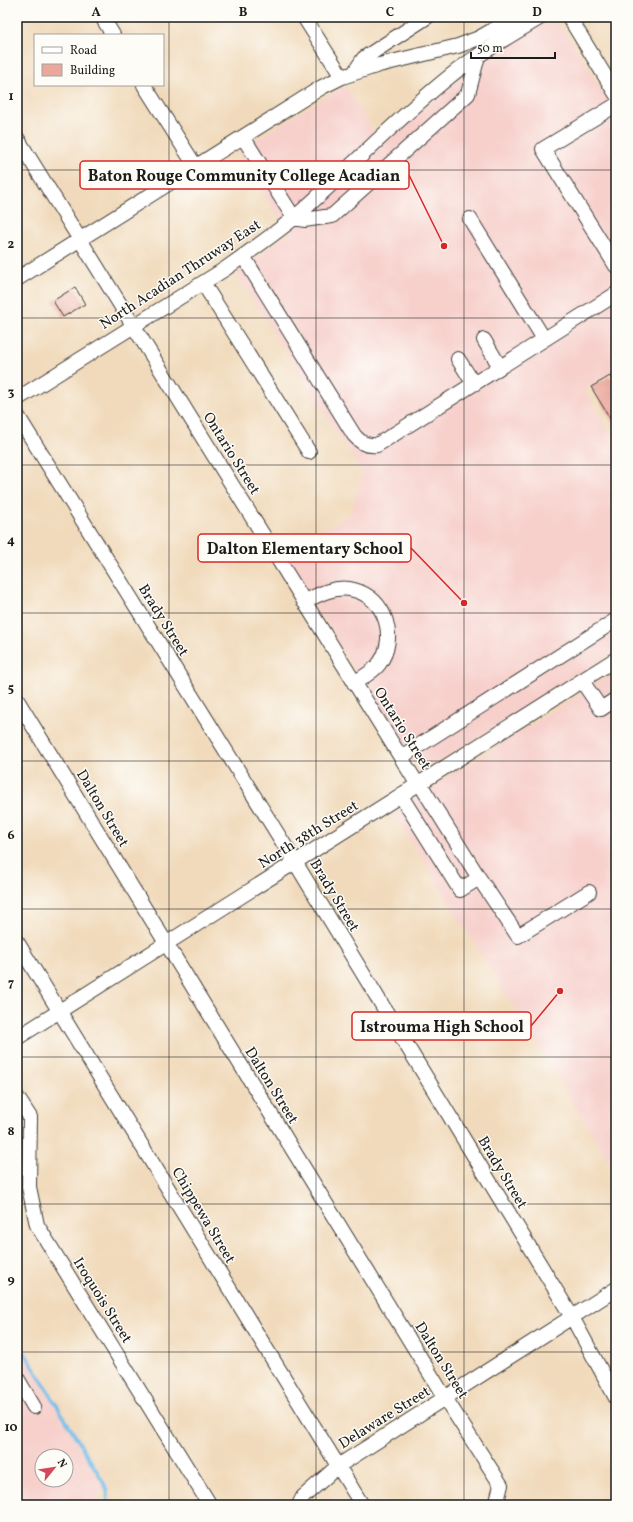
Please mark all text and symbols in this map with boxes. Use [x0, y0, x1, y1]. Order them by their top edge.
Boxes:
text: A [91, 4, 101, 22]
text: B [239, 4, 248, 22]
text: C [386, 4, 394, 22]
text: D [532, 4, 542, 22]
legend [34, 34, 164, 86]
scale bar [471, 34, 555, 60]
text: 50 m [477, 41, 503, 57]
text: Road [70, 43, 97, 59]
text: Building [70, 63, 115, 79]
text: 1 [8, 88, 14, 106]
callout: Baton Rouge Community College Acadian [80, 161, 409, 189]
text: Baton Rouge Community College Acadian [88, 166, 401, 188]
street label: North Acadian Thruway East [96, 215, 265, 335]
text: 2 [8, 236, 15, 254]
text: 3 [8, 384, 15, 402]
street label: Ontario Street [197, 408, 264, 499]
text: 4 [7, 532, 15, 550]
callout: Dalton Elementary School [198, 534, 411, 562]
text: Dalton Elementary School [207, 539, 404, 561]
street label: Brady Street [132, 581, 193, 661]
text: 5 [8, 680, 14, 698]
street label: Ontario Street [368, 683, 435, 774]
street label: Dalton Street [70, 766, 133, 852]
street label: North 38th Street [255, 796, 363, 874]
text: 6 [7, 827, 15, 845]
street label: Brady Street [304, 855, 364, 936]
text: 7 [8, 975, 14, 993]
callout: Istrouma High School [352, 1012, 531, 1040]
text: Istrouma High School [360, 1017, 524, 1039]
street label: Dalton Street [239, 1043, 303, 1128]
text: 8 [7, 1123, 15, 1141]
street label: Brady Street [472, 1132, 532, 1213]
street label: Chippewa Street [166, 1164, 240, 1268]
street label: Iroquois Street [67, 1254, 136, 1348]
text: 9 [7, 1271, 15, 1289]
street label: Dalton Street [409, 1318, 473, 1403]
street label: Delaware Street [335, 1382, 435, 1455]
text: 10 [4, 1419, 18, 1437]
north arrow [34, 1448, 74, 1488]
text: N [53, 1457, 70, 1471]

